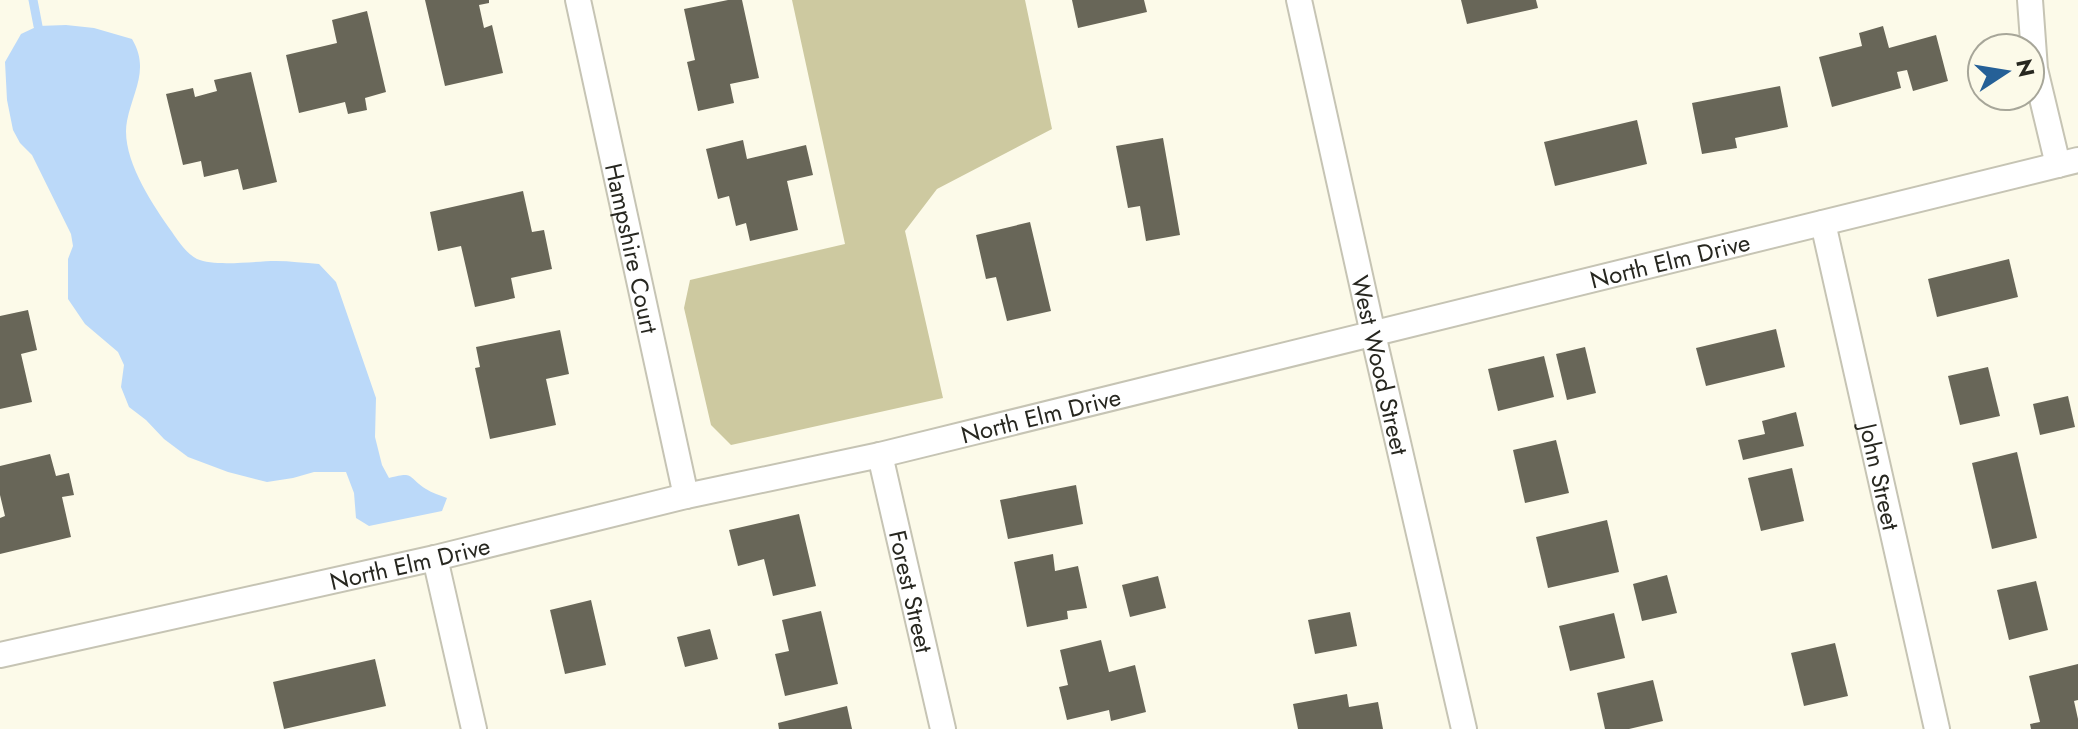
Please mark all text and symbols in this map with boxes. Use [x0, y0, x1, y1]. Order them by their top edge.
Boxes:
north arrow [1966, 32, 2046, 112]
text: N [2008, 56, 2043, 80]
street label: Hampshire Court [597, 160, 668, 337]
street label: North Elm Drive [1586, 224, 1754, 297]
street label: West Wood Street [1343, 272, 1418, 458]
street label: North Elm Drive [957, 379, 1124, 452]
street label: John Street [1850, 417, 1909, 534]
street label: Forest Street [880, 527, 942, 656]
street label: North Elm Drive [326, 528, 494, 598]

